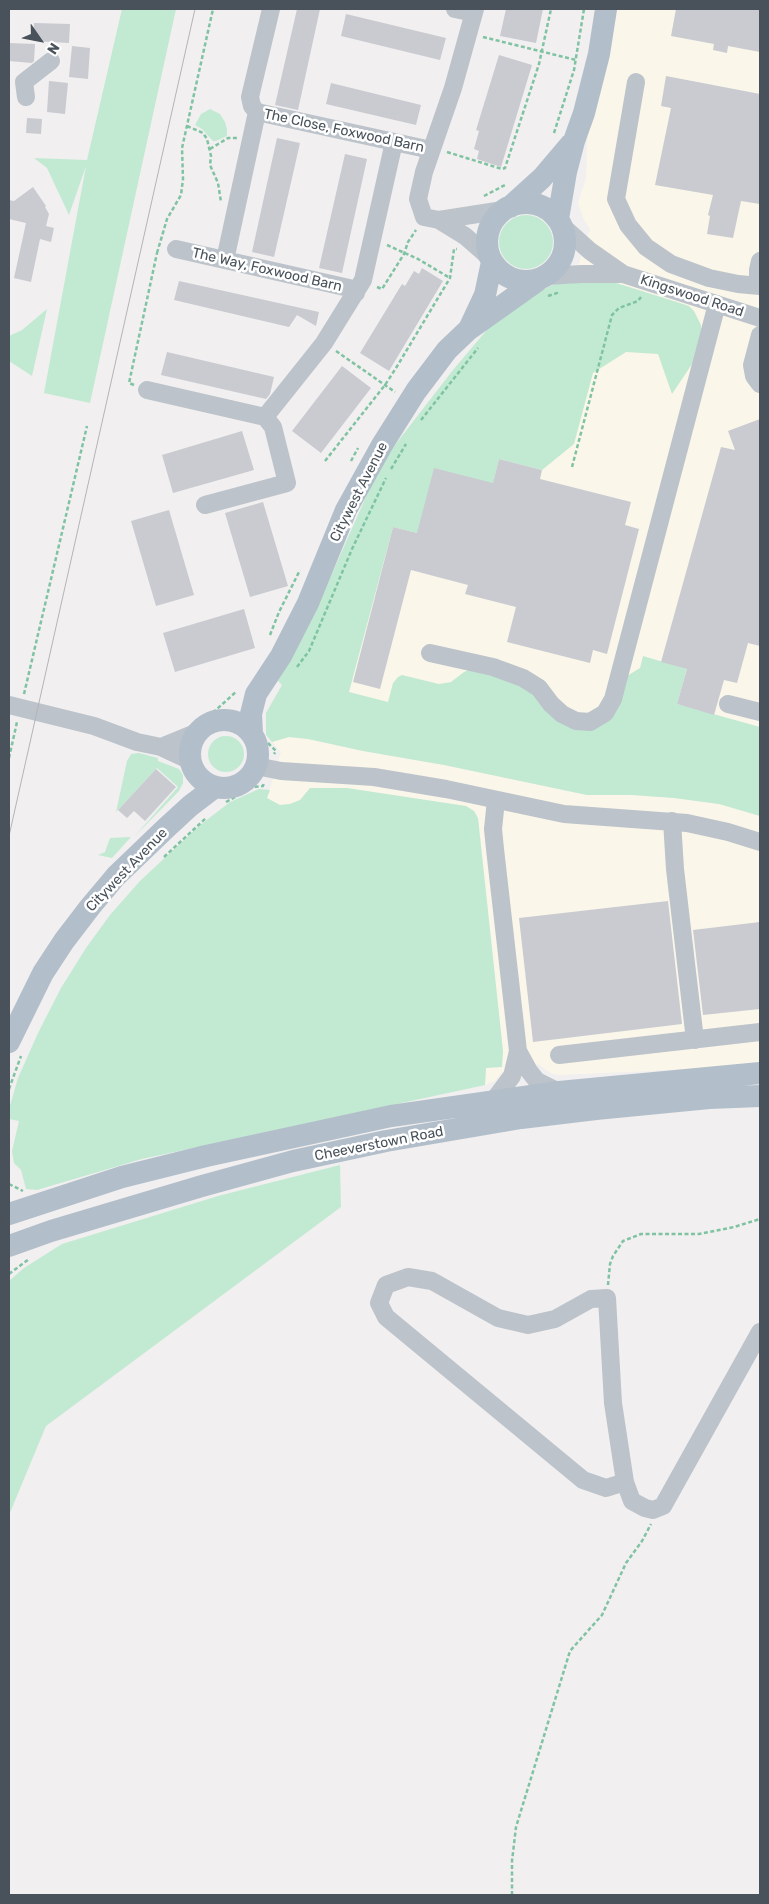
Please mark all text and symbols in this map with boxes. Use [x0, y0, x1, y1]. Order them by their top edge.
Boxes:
north arrow [15, 15, 65, 65]
text: N [43, 40, 63, 57]
street label: The Close, Foxwood Barn [262, 106, 426, 156]
street label: The Way, Foxwood Barn [191, 245, 343, 295]
street label: Kingswood Road [638, 271, 746, 321]
street label: Citywest Avenue [327, 439, 391, 545]
street label: Citywest Avenue [83, 825, 171, 915]
street label: Cheeverstown Road [313, 1123, 445, 1165]

